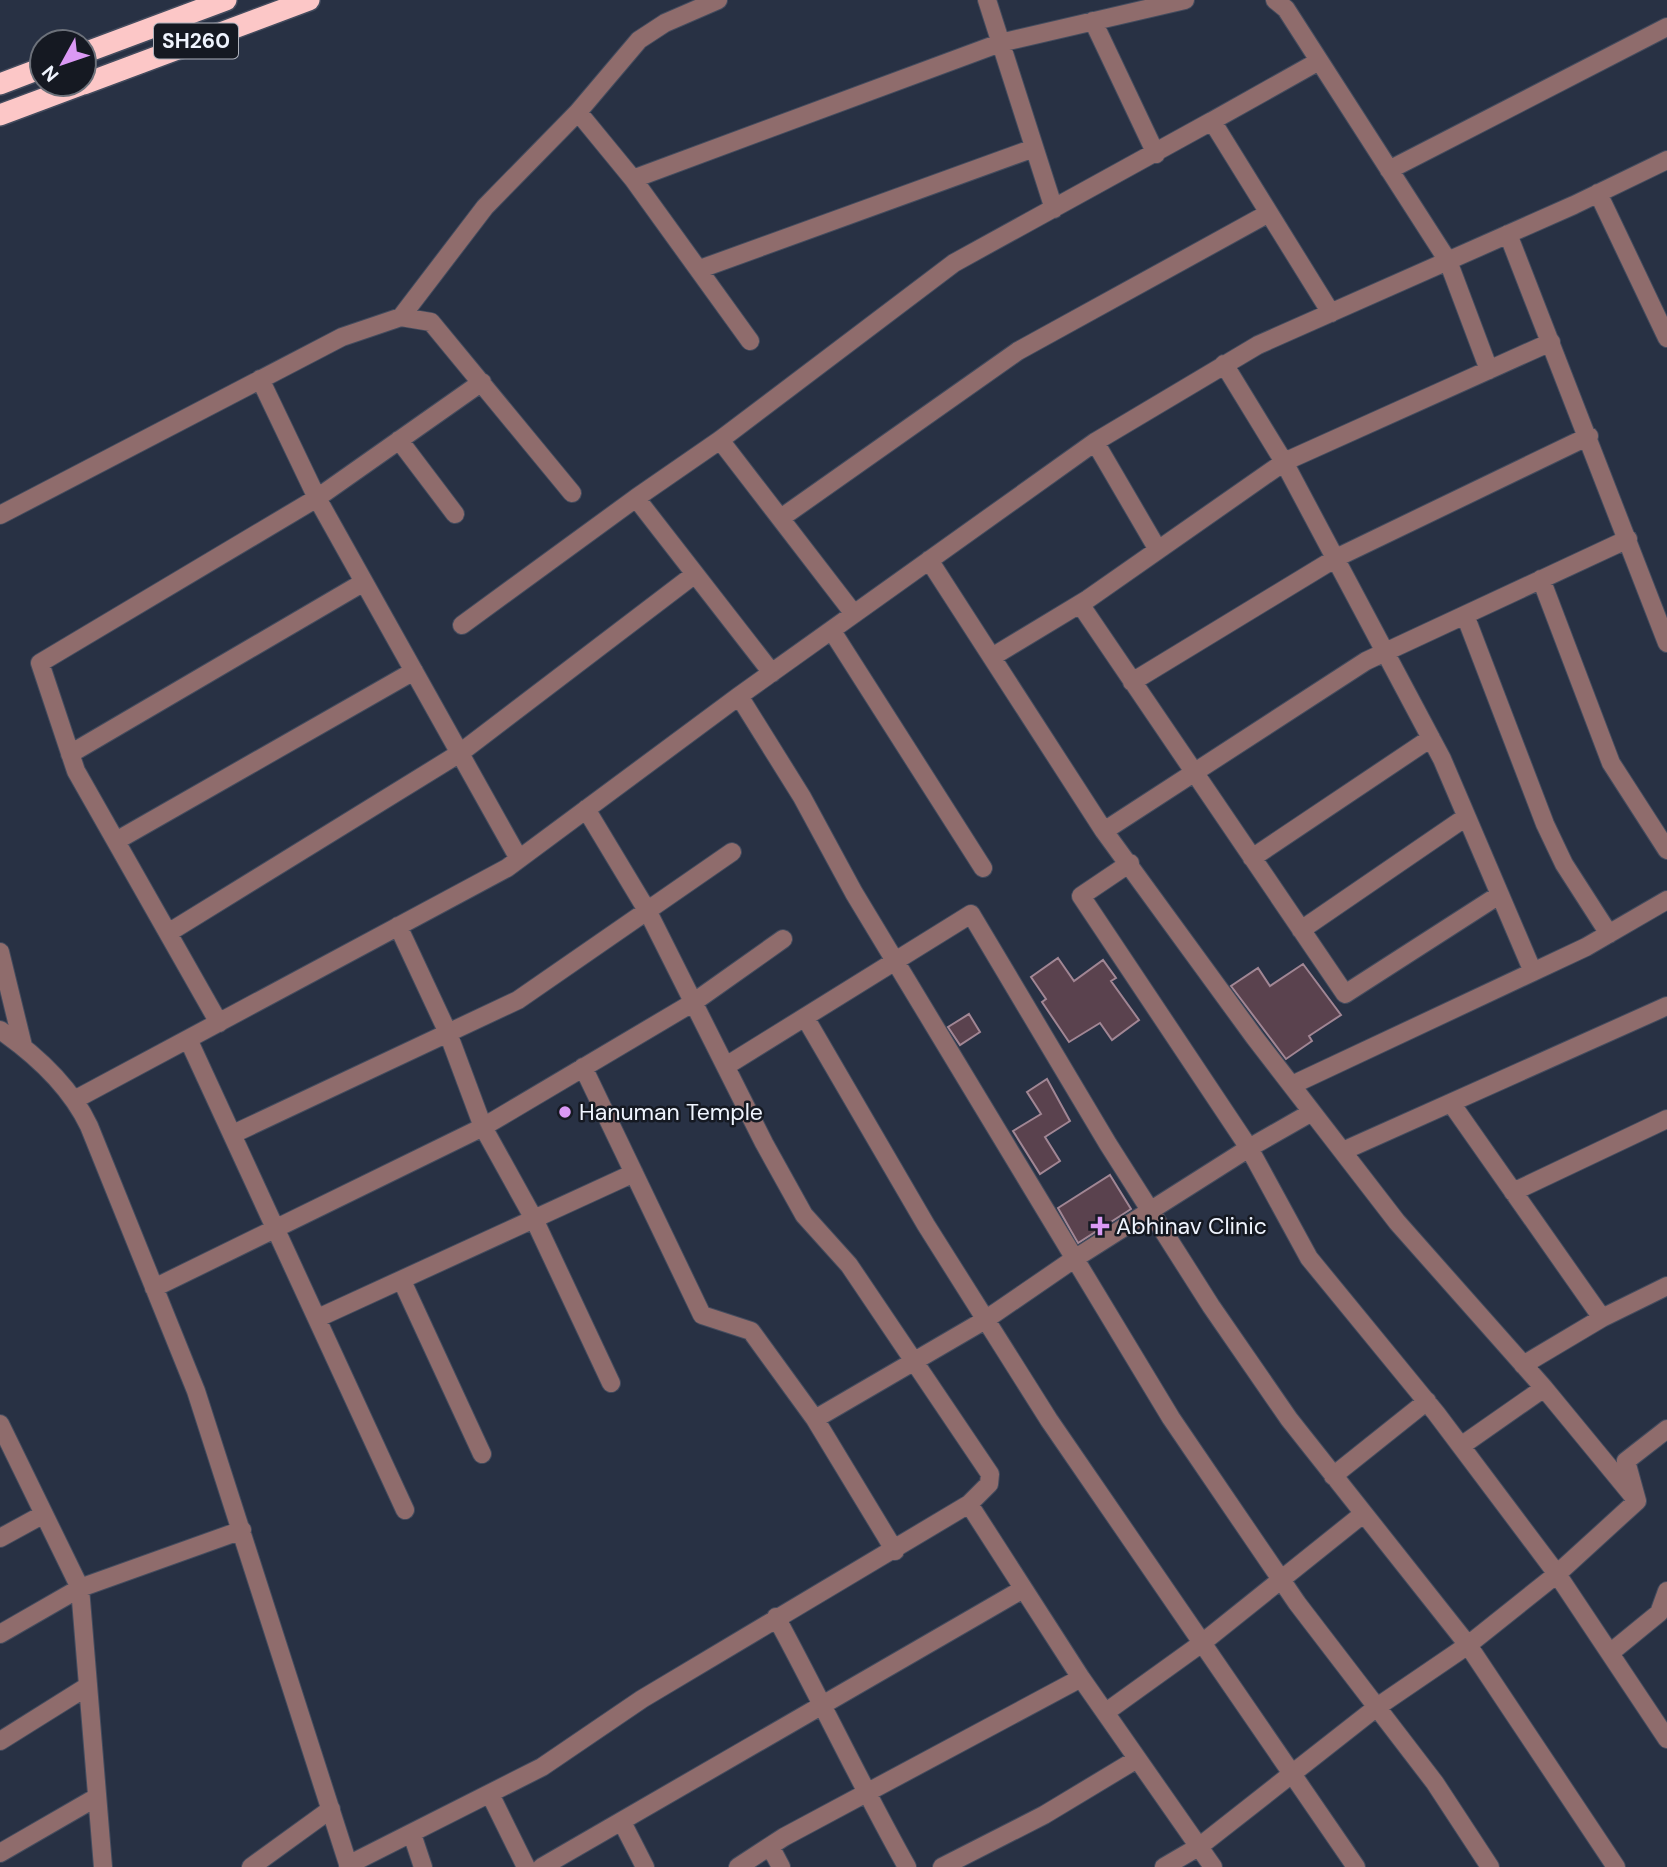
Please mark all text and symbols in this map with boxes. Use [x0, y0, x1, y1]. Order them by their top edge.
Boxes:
road number: SH260 [154, 23, 238, 58]
north arrow [28, 28, 98, 98]
text: N [36, 60, 64, 87]
place label: Hanuman Temple [579, 1097, 763, 1127]
marker: Hanuman Temple [557, 1104, 573, 1120]
place label: Abhinav Clinic [1116, 1211, 1267, 1241]
marker: Abhinav Clinic [1090, 1216, 1110, 1236]

